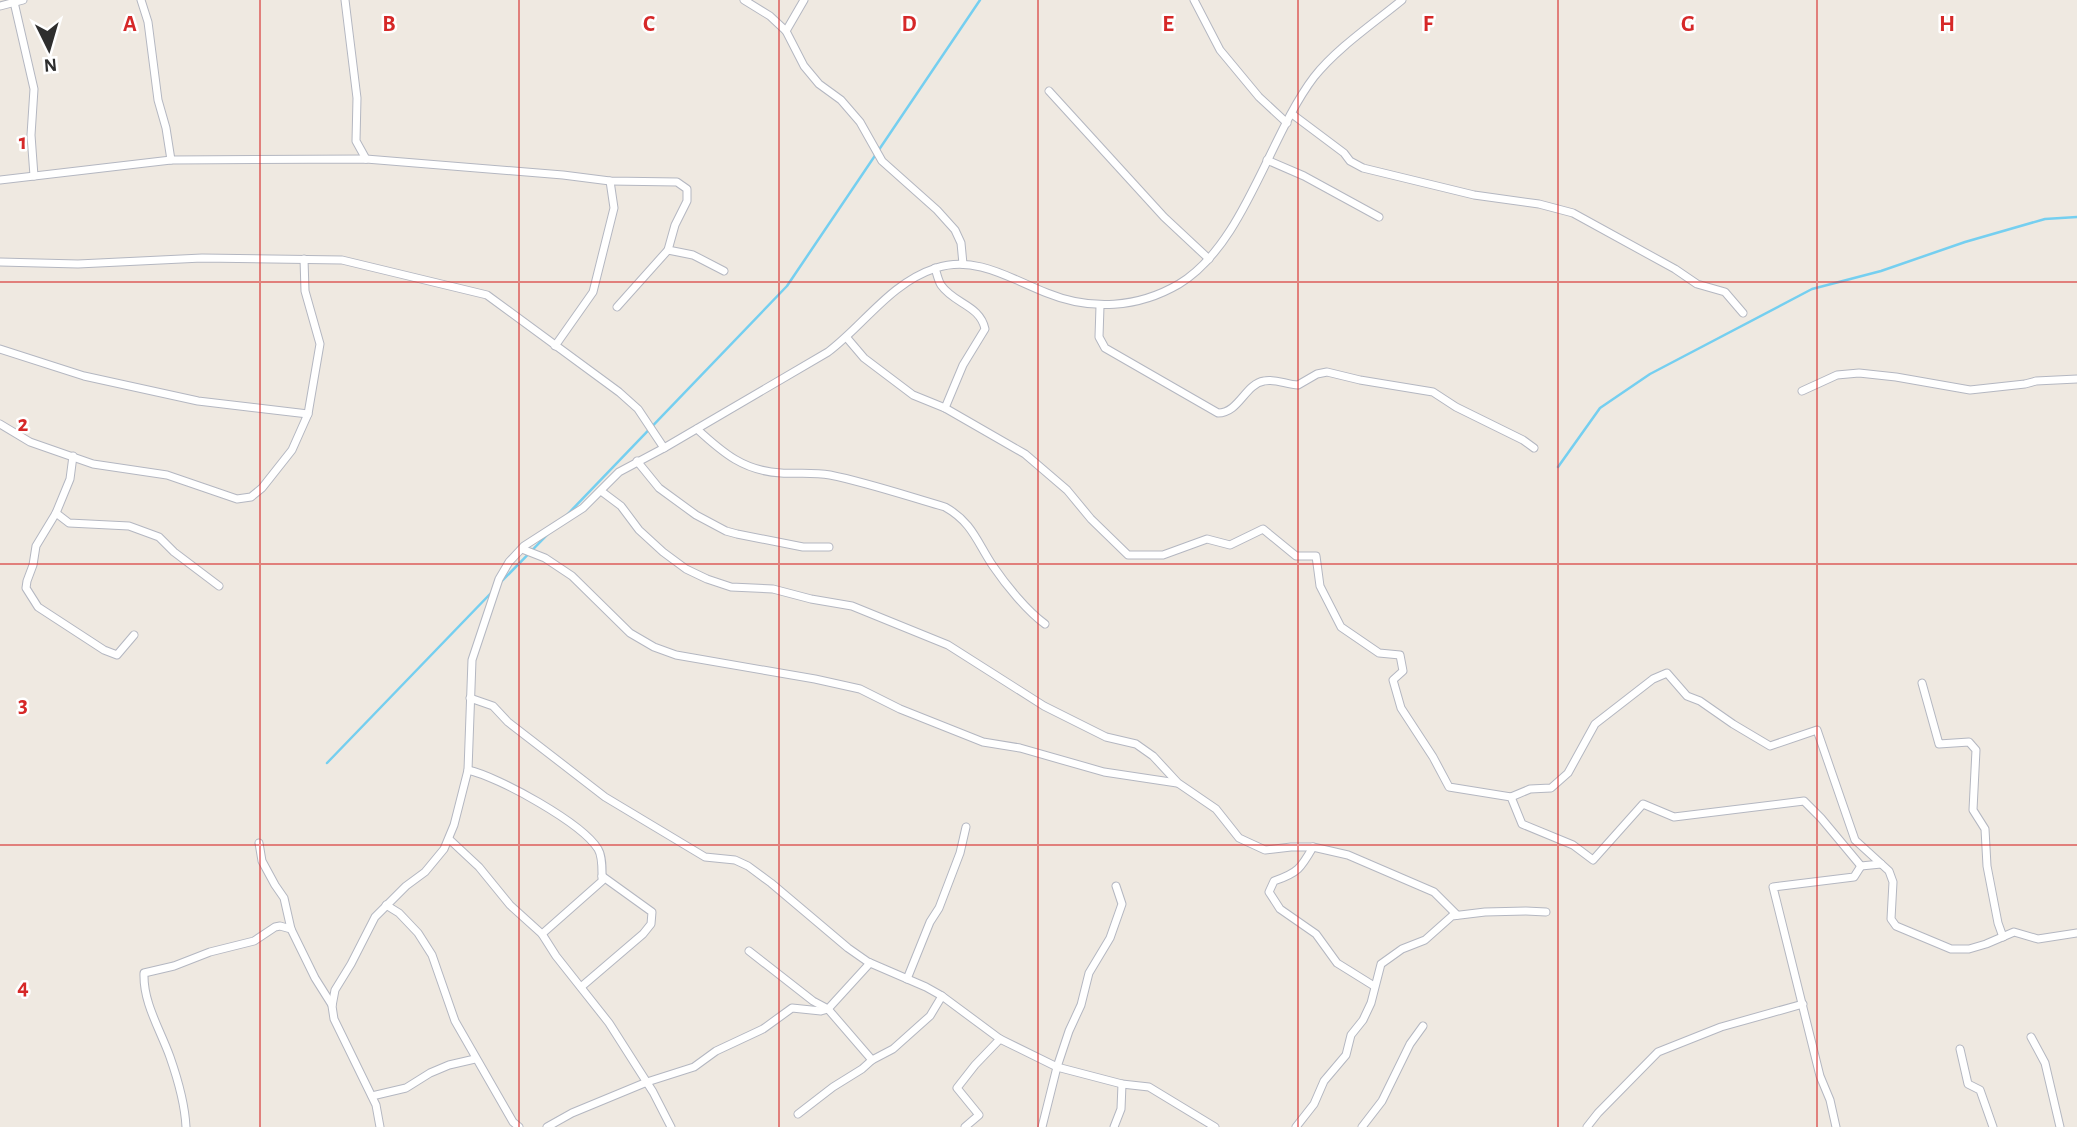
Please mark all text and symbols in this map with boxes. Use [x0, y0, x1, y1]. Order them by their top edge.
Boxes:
text: A [123, 13, 137, 36]
text: B [382, 13, 396, 36]
text: C [643, 13, 655, 36]
text: D [901, 13, 917, 36]
text: E [1162, 13, 1174, 36]
text: F [1423, 13, 1434, 36]
text: G [1681, 13, 1695, 36]
text: H [1939, 13, 1955, 36]
north arrow [14, 14, 84, 84]
text: N [43, 54, 58, 74]
text: 1 [19, 131, 27, 154]
text: 2 [18, 413, 29, 436]
text: 3 [18, 694, 28, 717]
text: 4 [17, 976, 29, 999]

